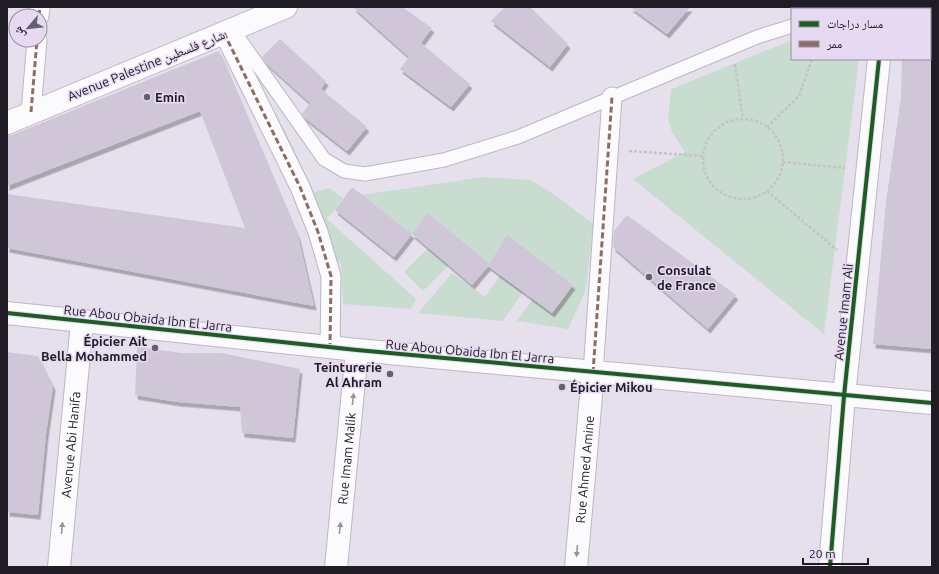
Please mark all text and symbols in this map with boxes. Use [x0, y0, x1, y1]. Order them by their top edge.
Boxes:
north arrow [8, 8, 48, 48]
legend [791, 8, 931, 60]
text: مسار دراجات [827, 17, 883, 31]
text: ش [11, 23, 29, 41]
street label: Avenue Palestine شارع فلسطين [65, 27, 228, 106]
text: ممر [826, 37, 842, 50]
place label: Emin [155, 90, 185, 104]
marker: Emin [142, 92, 152, 102]
place label: Consulat de France [657, 263, 716, 292]
street label: Avenue Imam Ali [831, 263, 855, 361]
marker: Consulat de France [644, 272, 654, 282]
street label: Rue Abou Obaida Ibn El Jarra [63, 302, 233, 334]
place label: Épicier Ait Bella Mohammed [41, 333, 147, 363]
street label: Rue Abou Obaida Ibn El Jarra [385, 337, 555, 365]
marker: Épicier Ait Bella Mohammed [150, 343, 160, 353]
place label: Teinturerie Al Ahram [314, 360, 382, 389]
marker: Teinturerie Al Ahram [385, 369, 395, 379]
place label: Épicier Mikou [570, 379, 653, 394]
marker: Épicier Mikou [557, 382, 567, 392]
street label: Avenue Abi Hanifa [59, 391, 82, 498]
one-way arrow [349, 393, 356, 405]
street label: Rue Imam Malik [335, 411, 358, 505]
street label: Rue Ahmed Amine [573, 415, 596, 524]
one-way arrow [59, 522, 66, 534]
one-way arrow [337, 522, 343, 534]
scale bar [803, 540, 868, 566]
one-way arrow [574, 545, 580, 557]
text: 20 m [809, 547, 836, 560]

